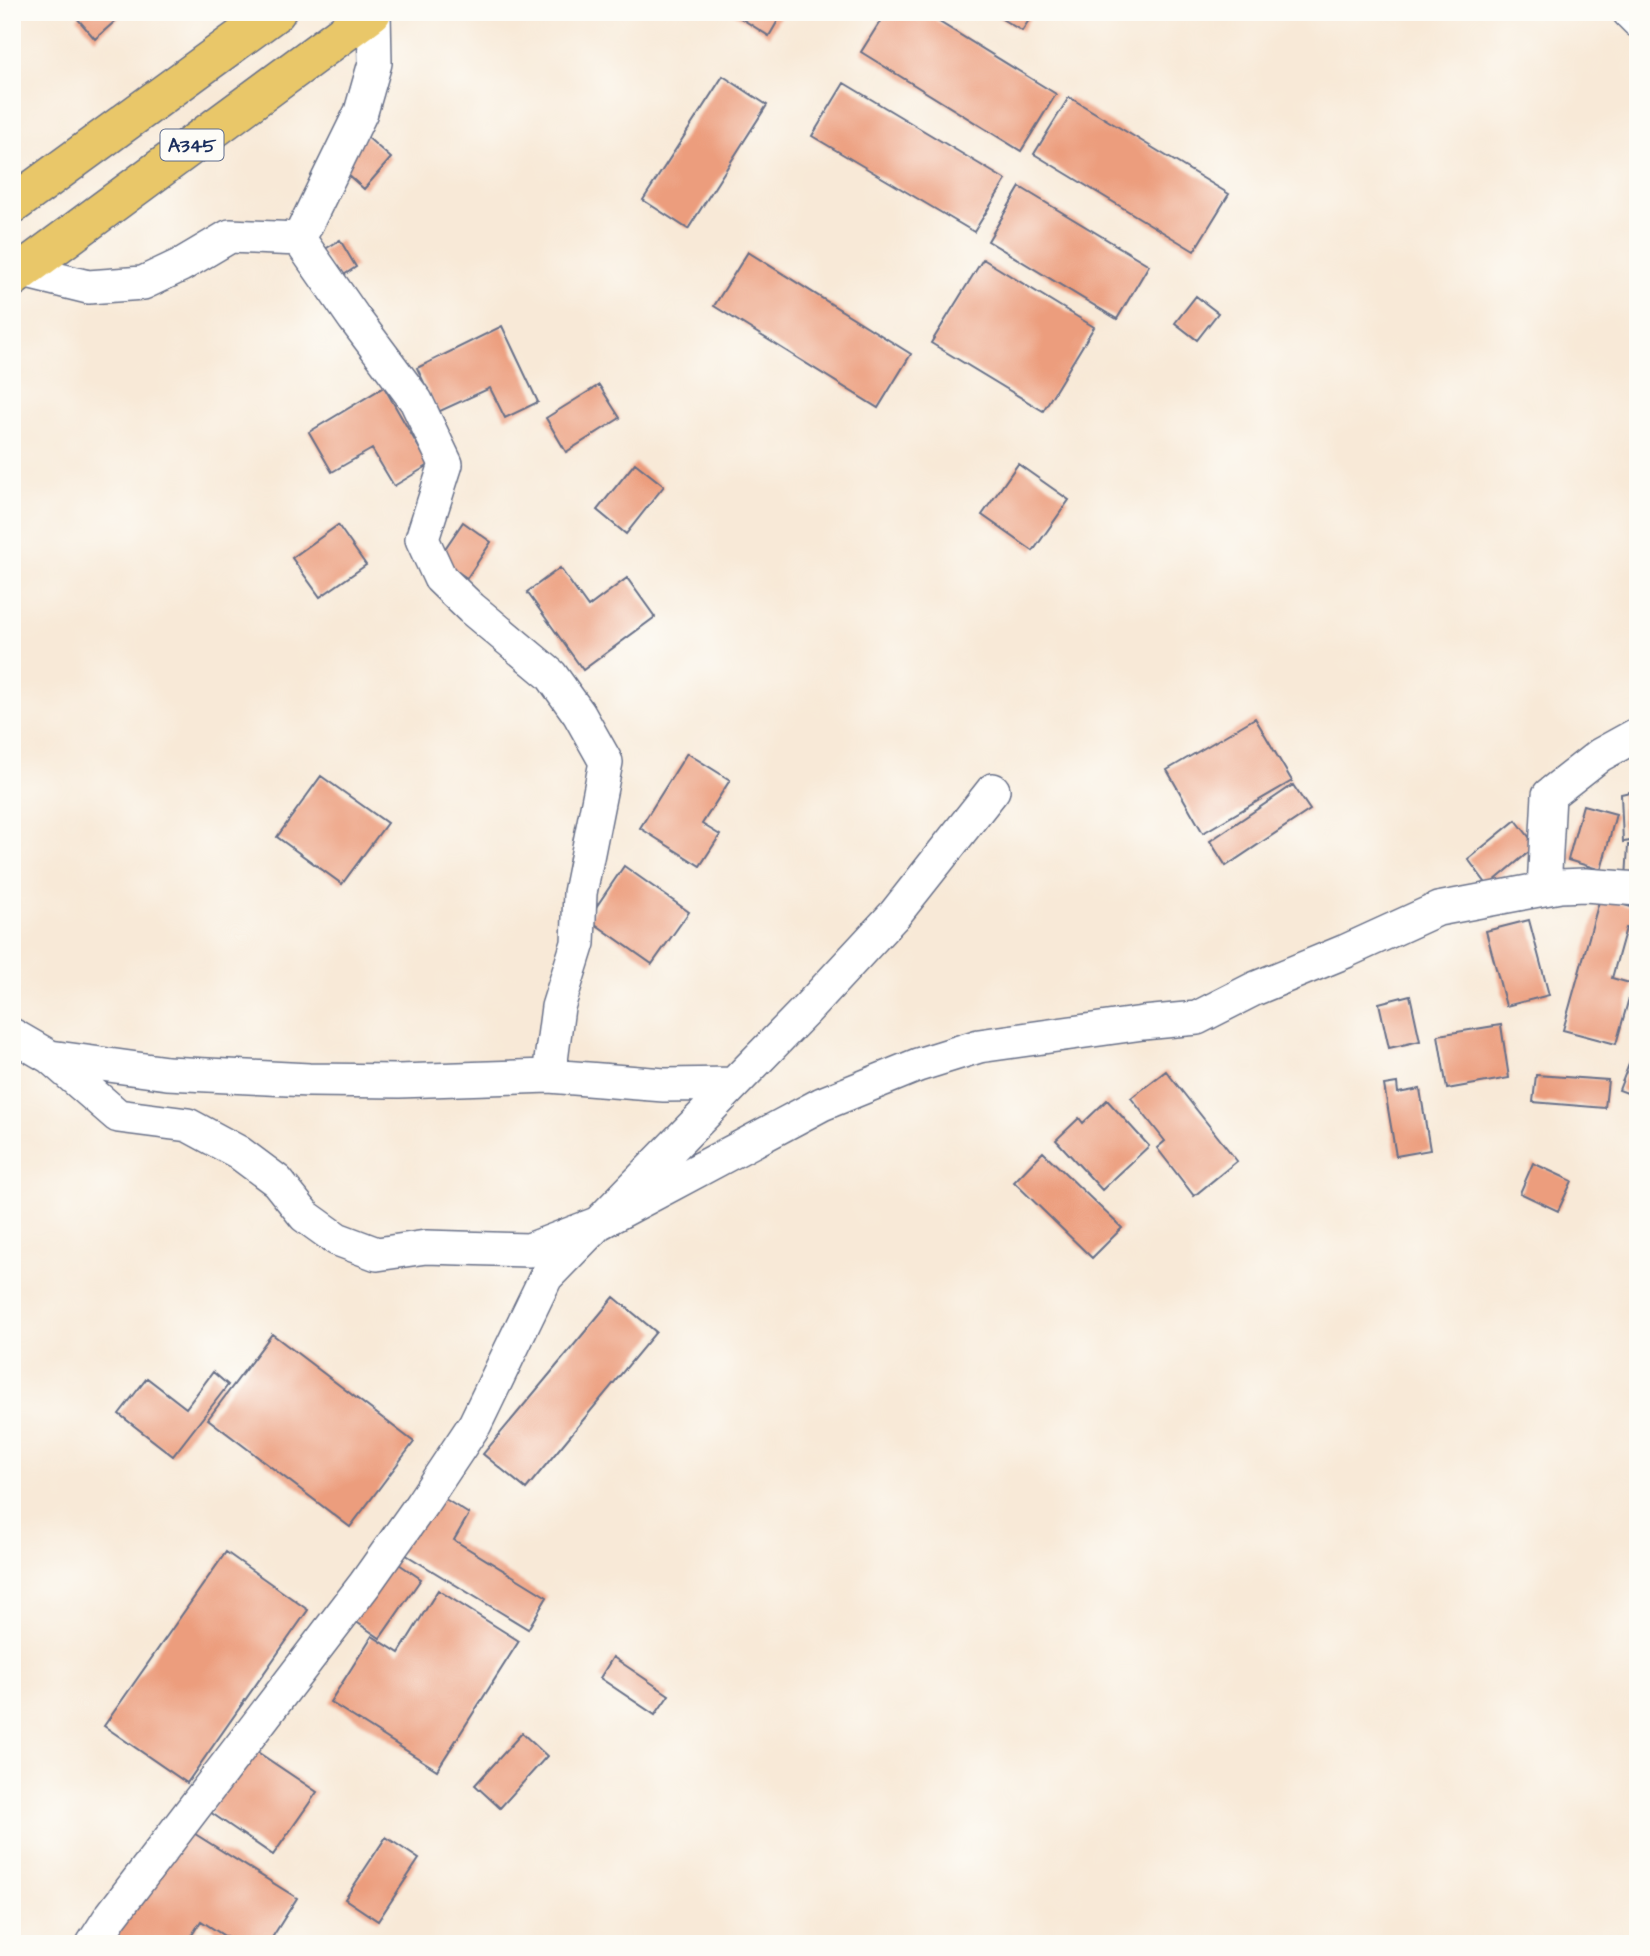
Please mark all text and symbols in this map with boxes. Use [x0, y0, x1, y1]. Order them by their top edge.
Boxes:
road number: A345 [160, 130, 224, 160]

